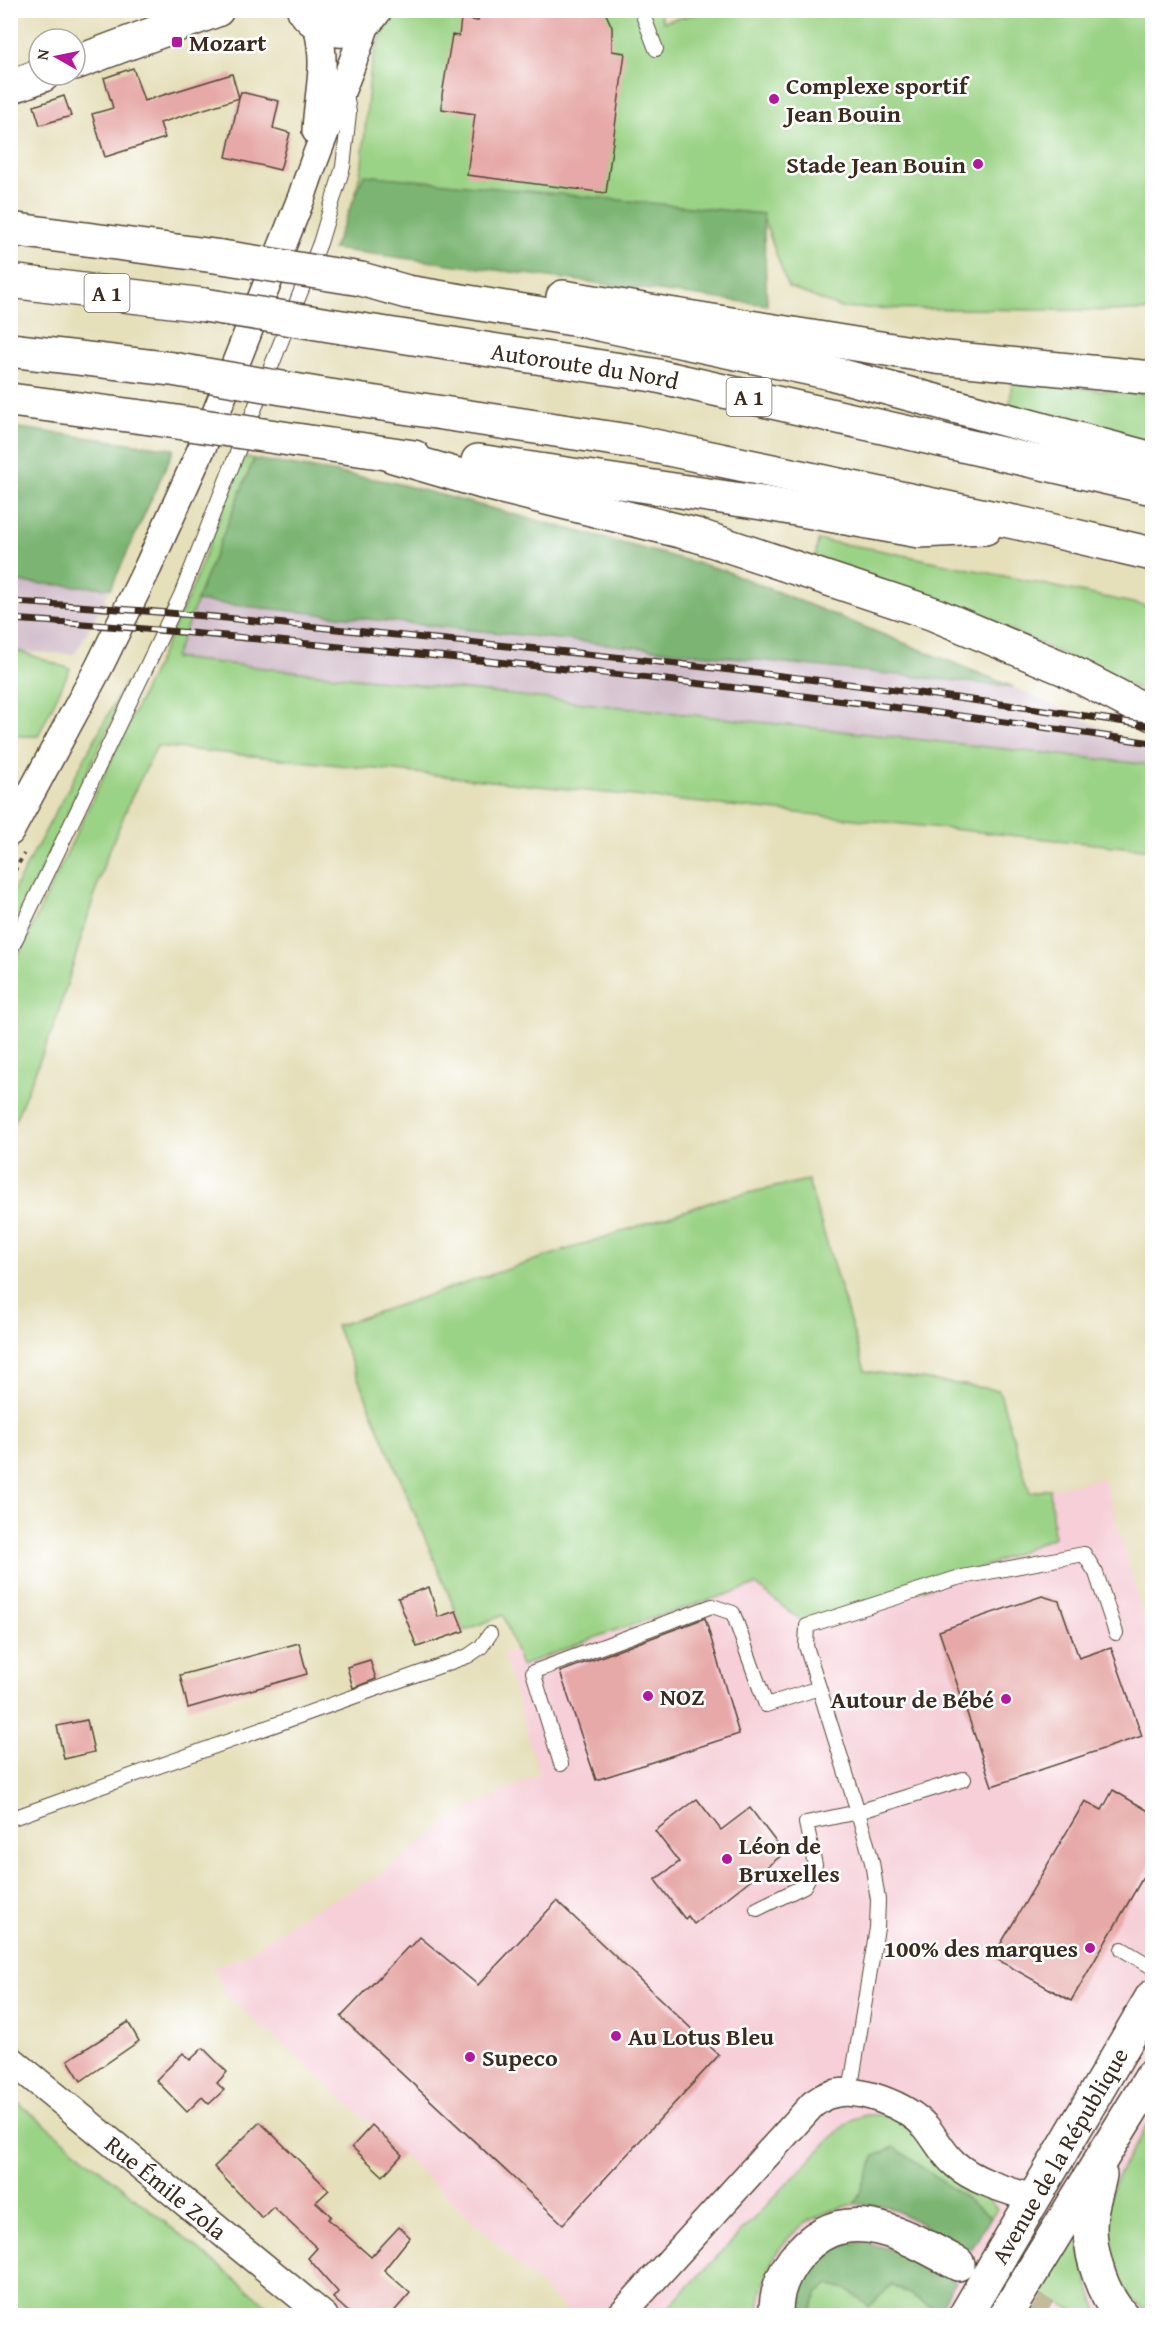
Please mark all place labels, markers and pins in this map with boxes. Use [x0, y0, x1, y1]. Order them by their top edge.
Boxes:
place label: Mozart [189, 25, 266, 60]
marker: Mozart [170, 35, 184, 49]
place label: Complexe sportif Jean Bouin [782, 68, 970, 131]
marker: Complexe sportif Jean Bouin [767, 92, 781, 106]
place label: Stade Jean Bouin [786, 147, 966, 182]
marker: Stade Jean Bouin [971, 157, 985, 171]
place label: NOZ [660, 1679, 704, 1714]
place label: Autour de Bébé [831, 1682, 994, 1717]
marker: NOZ [641, 1689, 655, 1703]
marker: Autour de Bébé [999, 1692, 1013, 1706]
place label: Léon de Bruxelles [739, 1828, 840, 1891]
marker: Léon de Bruxelles [720, 1852, 734, 1866]
place label: 100% des marques [884, 1931, 1078, 1966]
marker: 100% des marques [1083, 1941, 1097, 1955]
place label: Au Lotus Bleu [628, 2019, 774, 2054]
marker: Au Lotus Bleu [609, 2029, 623, 2043]
place label: Supeco [482, 2040, 558, 2075]
marker: Supeco [463, 2050, 477, 2064]

